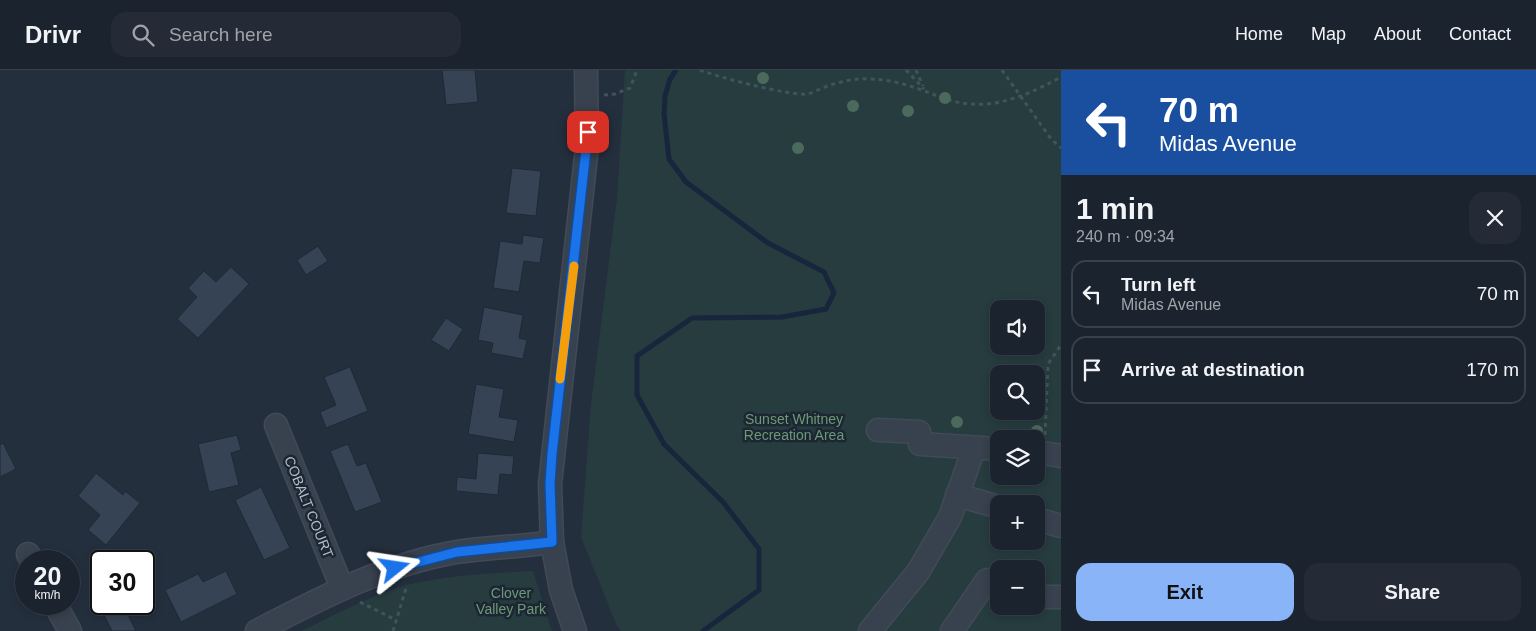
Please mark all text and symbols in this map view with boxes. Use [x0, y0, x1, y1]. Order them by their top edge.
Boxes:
search box [111, 12, 461, 57]
text: Drivr [25, 21, 81, 48]
icon: search [129, 21, 157, 49]
text: Search here [169, 24, 273, 45]
text: Home [1235, 24, 1283, 44]
text: Map [1311, 24, 1346, 44]
text: About [1374, 24, 1421, 44]
text: Contact [1449, 24, 1511, 44]
icon: left [1076, 90, 1141, 155]
text: 70 m [1159, 90, 1239, 129]
pin [567, 111, 609, 153]
icon: arrive [574, 118, 602, 146]
text: Midas Avenue [1159, 131, 1297, 156]
text: 1 min [1076, 192, 1154, 225]
button: close [1469, 192, 1521, 244]
text: 240 m · 09:34 [1076, 228, 1175, 245]
text: Turn left [1121, 274, 1196, 295]
icon: left [1078, 280, 1106, 308]
text: 70 m [1477, 283, 1519, 304]
text: Midas Avenue [1121, 296, 1221, 313]
map controls [990, 300, 1045, 615]
button: sound [990, 300, 1045, 355]
icon: arrive [1078, 356, 1106, 384]
text: Arrive at destination [1121, 359, 1305, 380]
text: 170 m [1466, 359, 1519, 380]
button: search [990, 365, 1045, 420]
park label: Sunset Whitney Recreation Area [744, 411, 844, 443]
button: layers [990, 430, 1045, 485]
street label: COBALT COURT [281, 454, 337, 561]
button: + [990, 495, 1045, 550]
position arrow [368, 541, 420, 593]
speed limit sign: 30 [90, 550, 155, 615]
button: − [990, 560, 1045, 615]
text: 20 [34, 562, 61, 590]
button: Exit [1076, 563, 1294, 621]
button: Share [1304, 563, 1521, 621]
park label: Clover Valley Park [476, 585, 547, 617]
text: km/h [34, 588, 61, 602]

